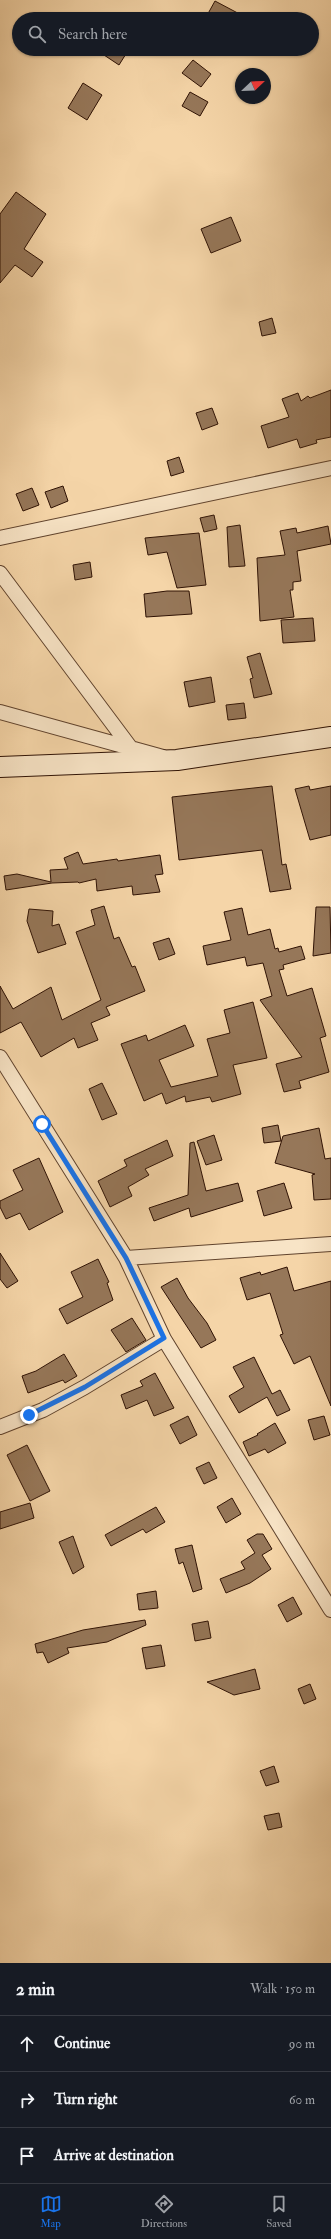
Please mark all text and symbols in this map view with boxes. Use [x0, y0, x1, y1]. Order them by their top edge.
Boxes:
search box [12, 12, 319, 56]
icon: search [26, 23, 48, 45]
text: Search here [58, 25, 127, 44]
north arrow [235, 68, 271, 104]
route start [33, 1115, 51, 1133]
route end [20, 1406, 38, 1424]
text: 2 min [16, 1979, 55, 2000]
text: Walk · 150 m [250, 1981, 315, 1997]
icon: ahead [16, 2033, 38, 2055]
text: Continue [54, 2034, 110, 2053]
text: 90 m [289, 2036, 315, 2052]
icon: right [16, 2089, 38, 2111]
text: Turn right [54, 2090, 117, 2109]
text: 60 m [289, 2092, 315, 2108]
icon: arrive [16, 2145, 38, 2167]
text: Arrive at destination [54, 2146, 174, 2165]
tab: Map [40, 2193, 62, 2230]
tab: Directions [141, 2193, 187, 2230]
tab: Saved [266, 2193, 291, 2230]

